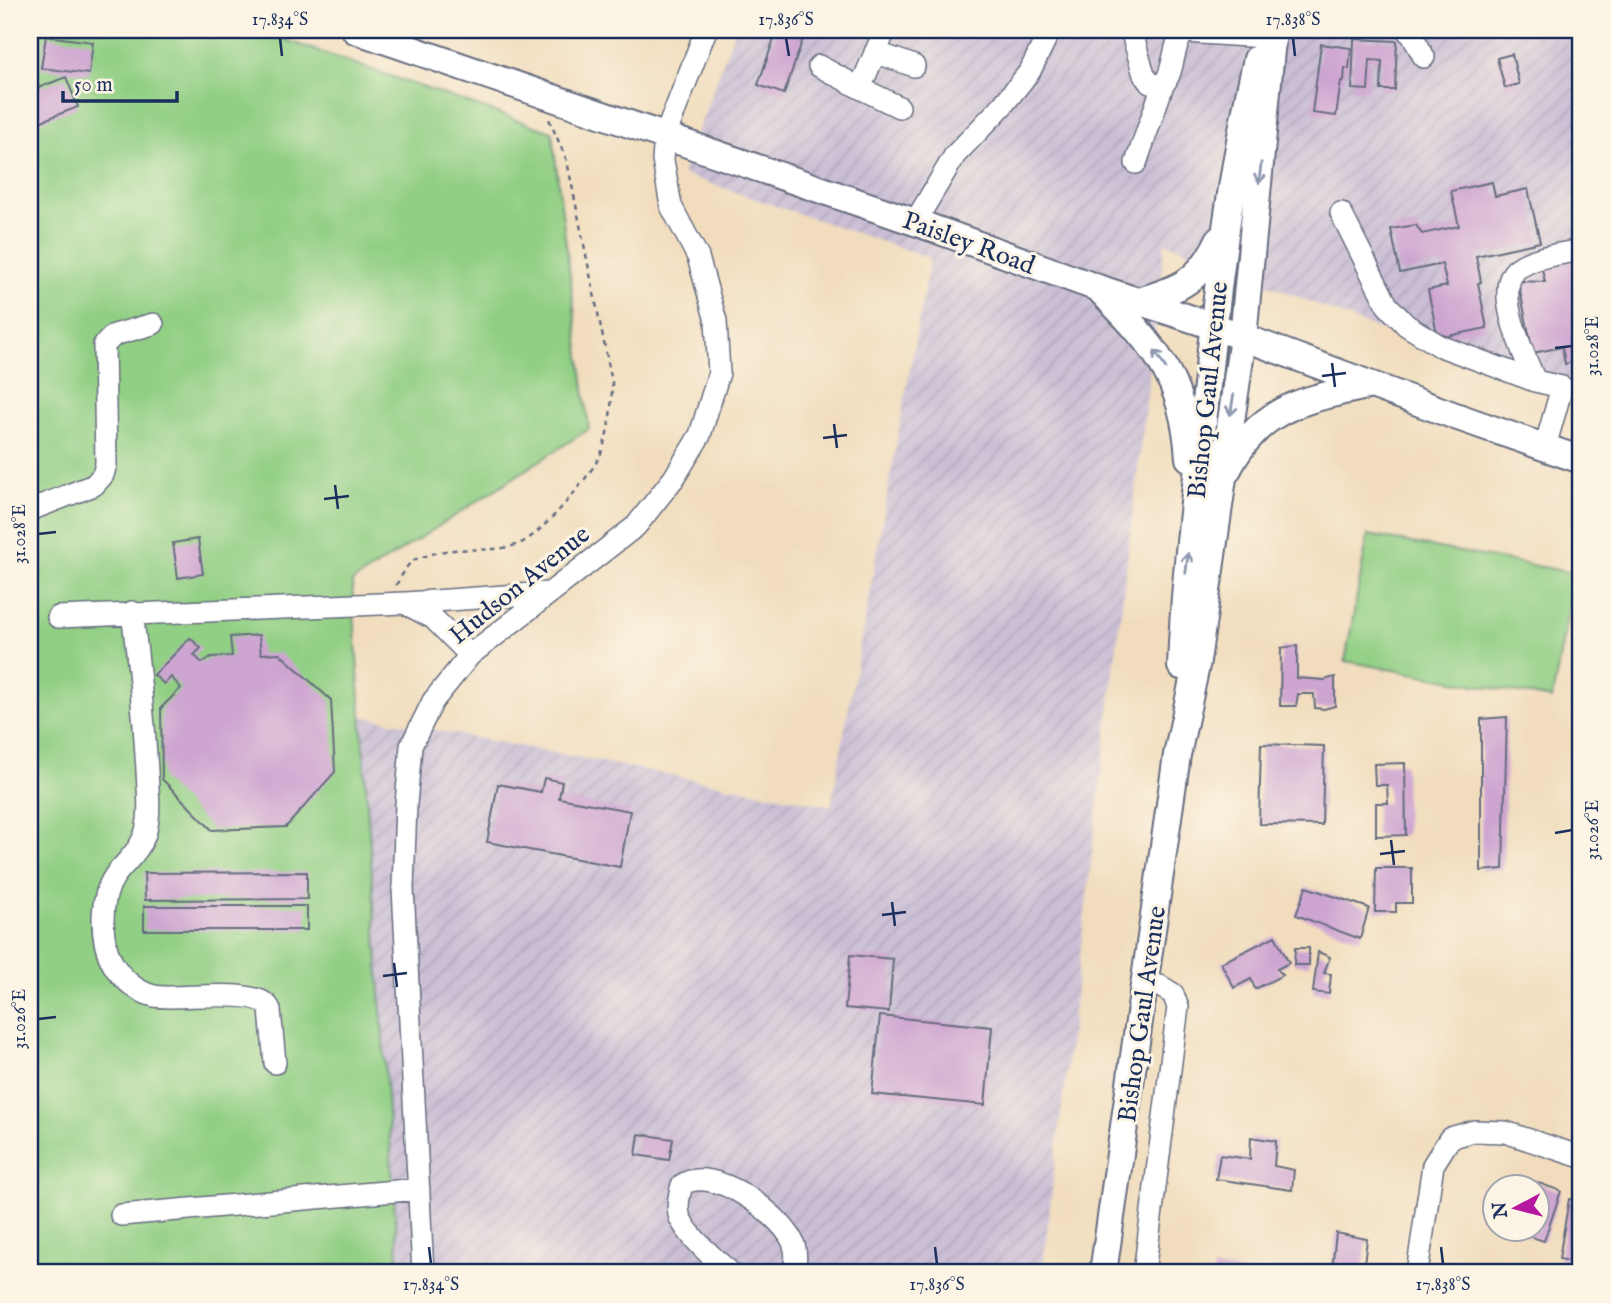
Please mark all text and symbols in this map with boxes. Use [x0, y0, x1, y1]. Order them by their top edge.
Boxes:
text: 17.834°S [252, 9, 308, 32]
text: 17.836°S [758, 9, 814, 32]
text: 17.838°S [1266, 9, 1320, 32]
scale bar [63, 60, 177, 104]
text: 50 m [74, 72, 113, 99]
one-way arrow [1253, 161, 1266, 183]
street label: Paisley Road [898, 204, 1039, 283]
street label: Bishop Gaul Avenue [1181, 280, 1236, 501]
text: 31.028°E [1582, 316, 1605, 376]
one-way arrow [1152, 349, 1166, 369]
one-way arrow [1226, 393, 1239, 415]
text: 31.028°E [9, 504, 32, 564]
street label: Hudson Avenue [443, 518, 597, 652]
one-way arrow [1180, 552, 1193, 575]
text: 31.026°E [1582, 800, 1605, 860]
street label: Bishop Gaul Avenue [1111, 904, 1174, 1125]
text: 31.026°E [9, 989, 32, 1049]
north arrow [1482, 1174, 1552, 1244]
text: N [1488, 1200, 1514, 1220]
text: 17.834°S [403, 1274, 459, 1297]
text: 17.836°S [909, 1274, 965, 1297]
text: 17.838°S [1416, 1274, 1470, 1297]

